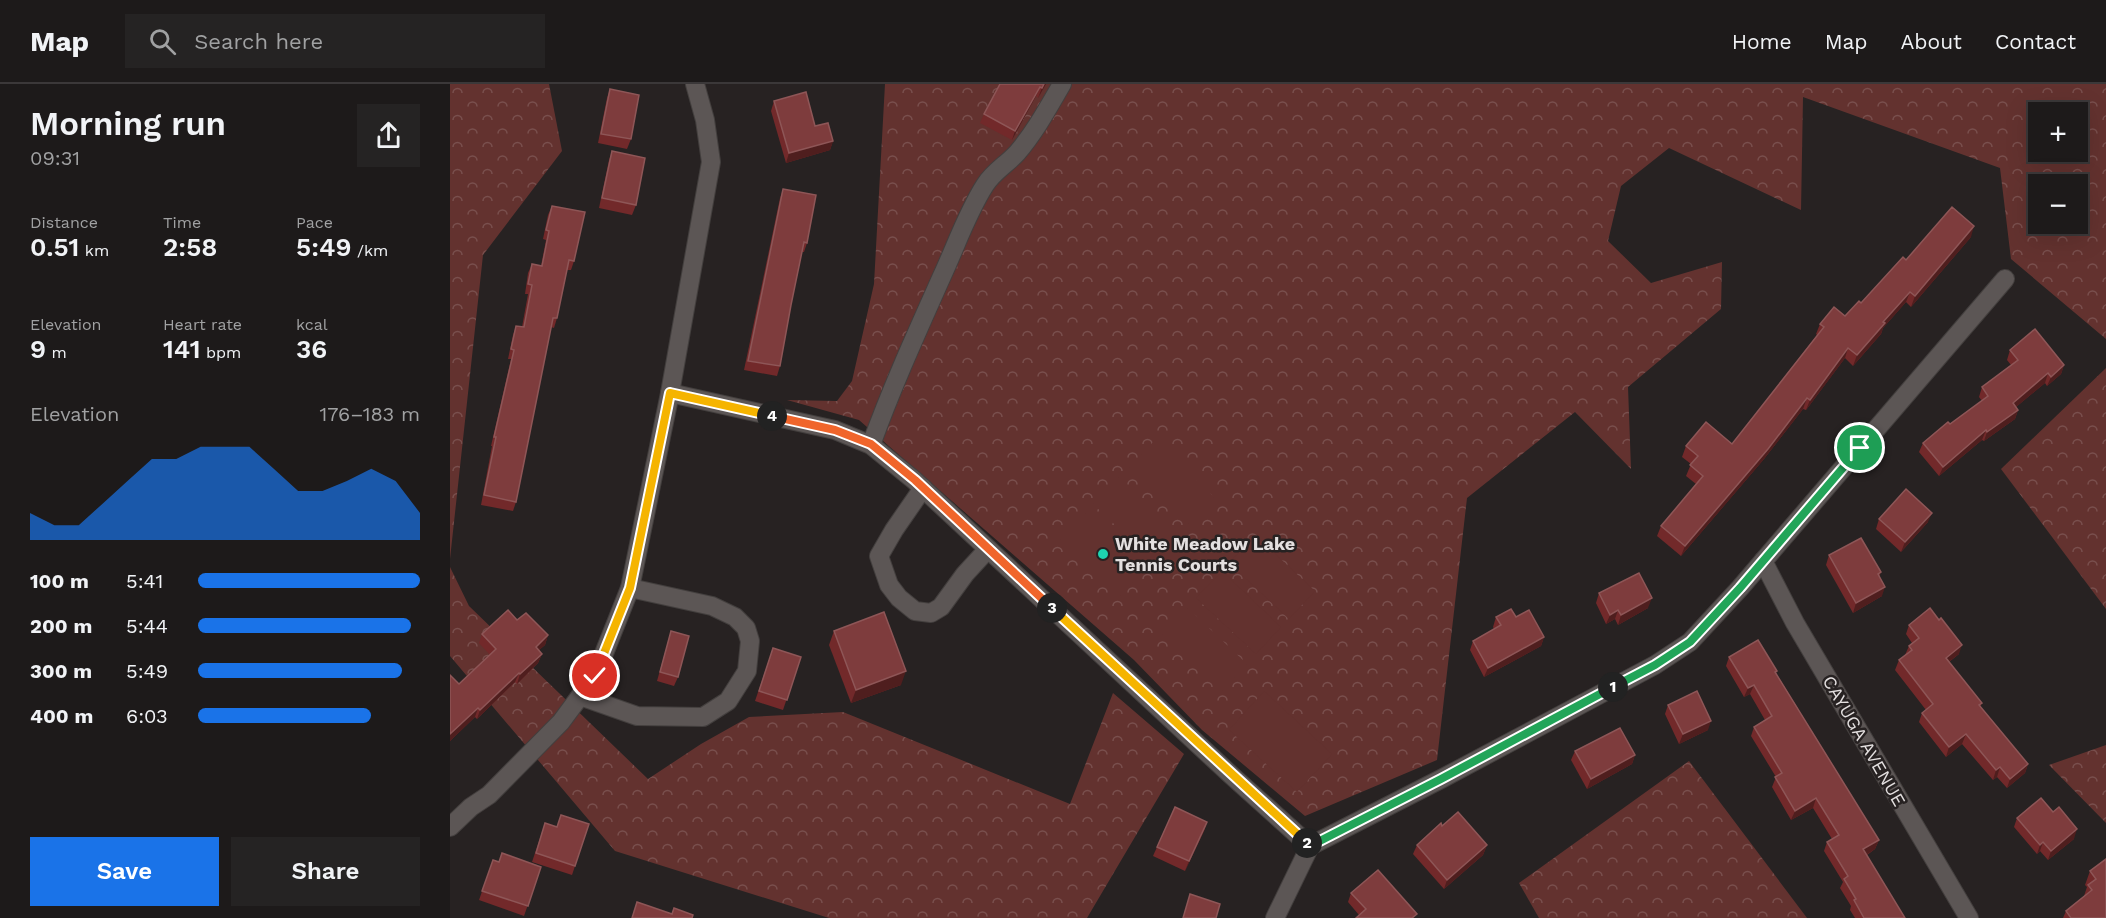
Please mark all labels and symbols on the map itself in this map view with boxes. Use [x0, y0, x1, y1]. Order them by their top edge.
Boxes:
pin: 4 [757, 401, 787, 431]
pin [1834, 422, 1885, 473]
place label: White Meadow Lake Tennis Courts [1115, 533, 1295, 575]
marker: White Meadow Lake Tennis Courts [1096, 547, 1110, 561]
pin: 3 [1037, 593, 1067, 623]
pin [569, 650, 620, 701]
pin: 1 [1598, 672, 1628, 702]
street label: CAYUGA AVENUE [1819, 672, 1910, 810]
pin: 2 [1292, 828, 1322, 858]

